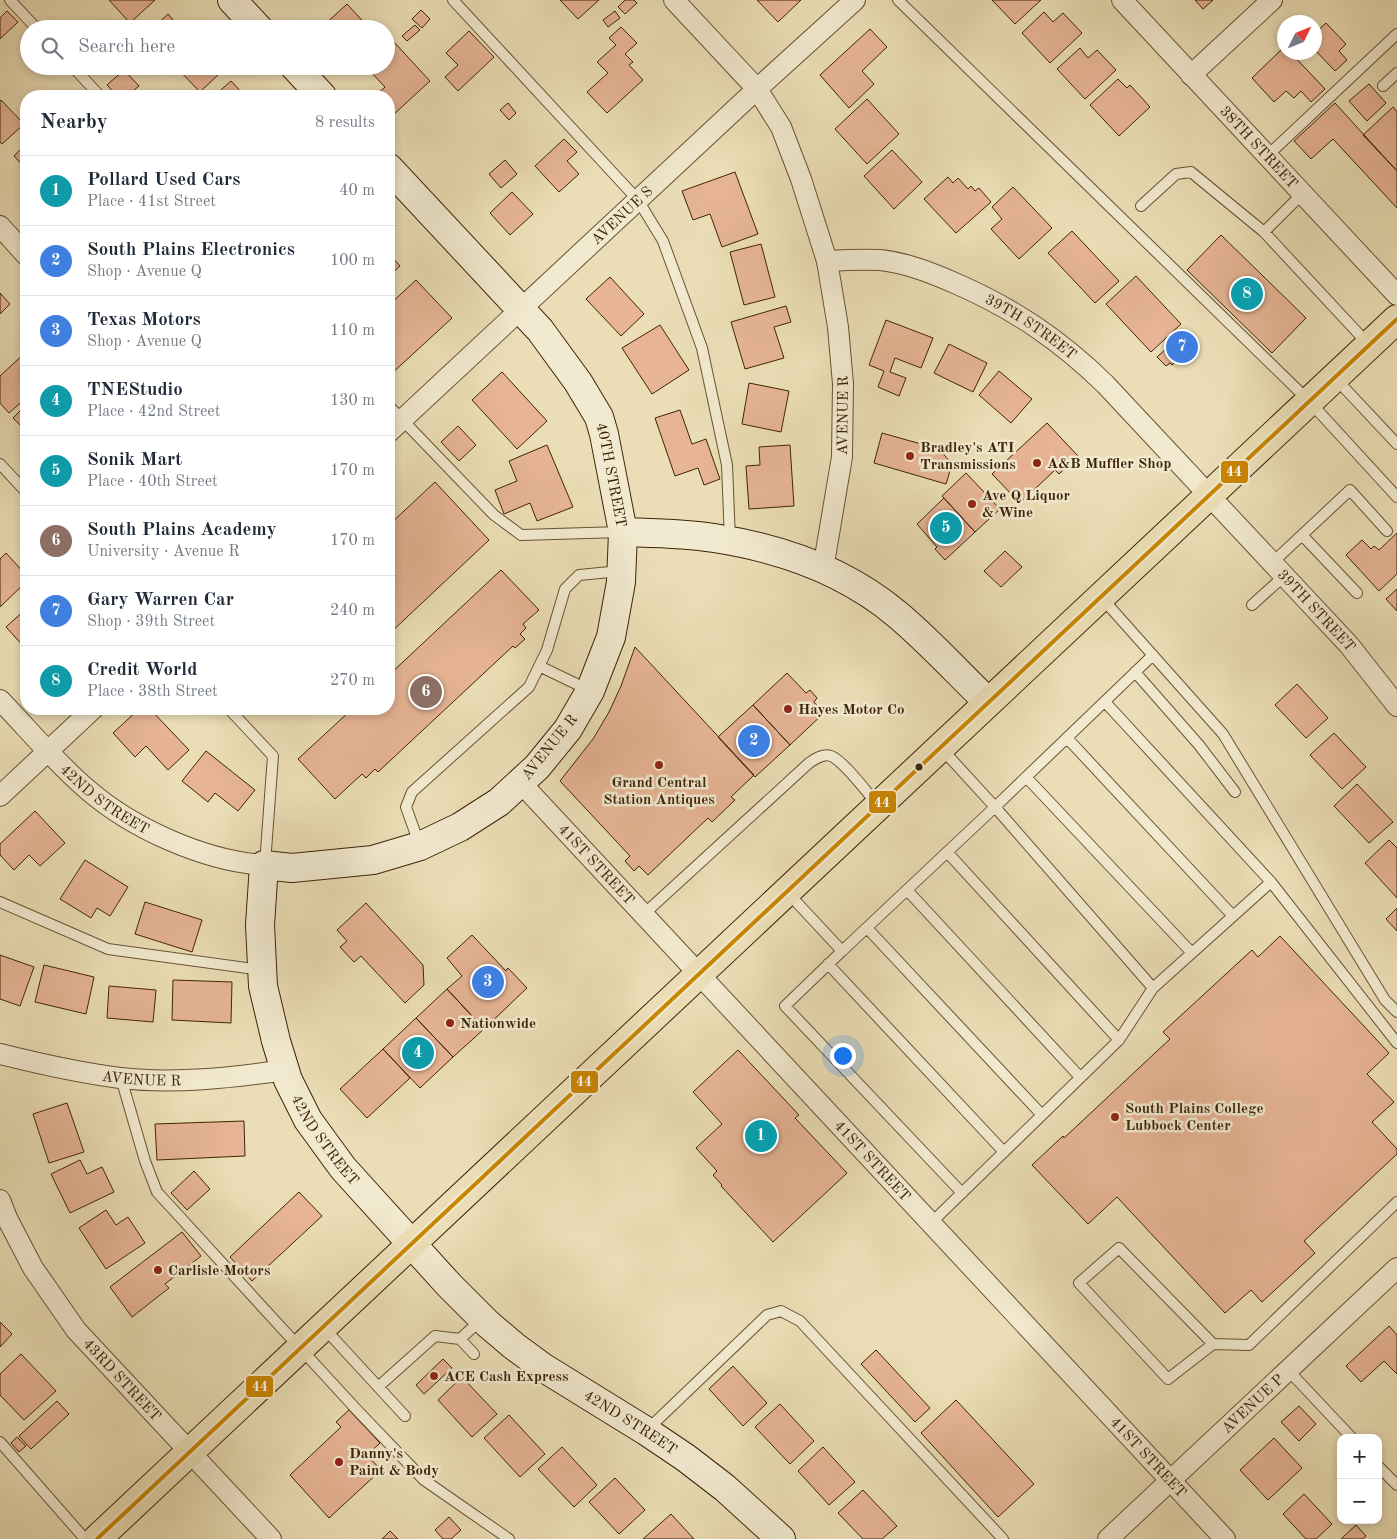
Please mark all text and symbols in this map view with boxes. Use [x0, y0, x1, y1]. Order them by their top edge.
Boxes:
north arrow [1277, 15, 1322, 60]
search box [20, 20, 395, 75]
icon: search [38, 34, 66, 62]
text: Search here [78, 38, 175, 57]
street label: 38TH STREET [1216, 104, 1300, 192]
text: Nearby [40, 112, 108, 133]
text: 8 results [315, 115, 375, 131]
text: Pollard Used Cars [87, 171, 240, 190]
text: 1 [51, 183, 61, 199]
text: 40 m [339, 183, 375, 199]
street label: AVENUE S [589, 184, 656, 248]
text: Place · 41st Street [87, 194, 216, 210]
text: South Plains Electronics [87, 241, 295, 260]
text: 2 [51, 253, 61, 269]
text: 100 m [330, 253, 375, 269]
text: Shop · Avenue Q [87, 264, 202, 280]
pin: 8 [1231, 275, 1263, 313]
street label: 39TH STREET [982, 293, 1079, 363]
text: Texas Motors [87, 311, 201, 330]
text: 3 [51, 323, 61, 339]
text: 110 m [330, 323, 375, 339]
pin: 7 [1166, 328, 1198, 366]
text: Shop · Avenue Q [87, 334, 202, 350]
street label: AVENUE R [836, 375, 852, 455]
text: TNEStudio [87, 381, 183, 400]
text: 4 [51, 393, 61, 409]
text: 130 m [330, 393, 375, 409]
text: Place · 42nd Street [87, 404, 220, 420]
street label: 40TH STREET [592, 421, 628, 529]
place label: Bradley's ATI Transmissions [920, 441, 1016, 473]
marker: Bradley's ATI Transmissions [904, 450, 916, 462]
text: Sonik Mart [87, 451, 182, 470]
marker: A&B Muffler Shop [1031, 457, 1043, 469]
place label: A&B Muffler Shop [1047, 457, 1171, 472]
line badge: 44 [1220, 460, 1249, 484]
text: 5 [51, 463, 61, 479]
text: 170 m [330, 463, 375, 479]
text: 44 [1226, 465, 1242, 479]
text: Place · 40th Street [87, 474, 218, 490]
place label: Ave Q Liquor & Wine [982, 489, 1070, 521]
marker: Ave Q Liquor & Wine [966, 498, 978, 510]
pin: 5 [930, 509, 962, 547]
text: South Plains Academy [87, 521, 277, 540]
text: 6 [51, 533, 61, 549]
text: 170 m [330, 533, 375, 549]
text: University · Avenue R [87, 544, 240, 560]
street label: 39TH STREET [1274, 567, 1357, 655]
text: Gary Warren Car [87, 591, 234, 610]
text: 7 [51, 603, 61, 619]
text: 240 m [330, 603, 375, 619]
text: Shop · 39th Street [87, 614, 215, 630]
text: Credit World [87, 661, 197, 680]
text: 8 [51, 673, 61, 689]
text: 270 m [330, 673, 375, 689]
pin: 6 [410, 673, 442, 711]
text: Place · 38th Street [87, 684, 218, 700]
marker: Hayes Motor Co [782, 703, 794, 715]
place label: Hayes Motor Co [798, 703, 905, 718]
street label: AVENUE R [519, 712, 581, 784]
pin: 2 [738, 722, 770, 760]
marker: Grand Central Station Antiques [653, 759, 665, 771]
street label: 42ND STREET [56, 762, 151, 838]
unlabelled marker [914, 762, 924, 772]
place label: Grand Central Station Antiques [603, 776, 715, 808]
line badge: 44 [868, 790, 897, 814]
text: 44 [874, 796, 890, 810]
street label: 41ST STREET [555, 822, 636, 908]
pin: 3 [472, 963, 504, 1001]
marker: Nationwide [444, 1017, 456, 1029]
place label: Nationwide [460, 1017, 536, 1032]
pin: 4 [402, 1034, 434, 1072]
your location [830, 1043, 856, 1069]
street label: AVENUE R [101, 1070, 182, 1089]
line badge: 44 [570, 1070, 599, 1094]
text: 44 [576, 1075, 592, 1089]
street label: 42ND STREET [288, 1093, 361, 1189]
place label: South Plains College Lubbock Center [1125, 1102, 1264, 1134]
marker: South Plains College Lubbock Center [1109, 1111, 1121, 1123]
pin: 1 [745, 1117, 777, 1155]
street label: 41ST STREET [831, 1119, 912, 1205]
marker: Carlisle Motors [152, 1264, 164, 1276]
place label: Carlisle Motors [168, 1264, 270, 1279]
street label: 43RD STREET [79, 1337, 163, 1425]
marker: ACE Cash Express [428, 1370, 440, 1382]
place label: ACE Cash Express [444, 1370, 568, 1385]
street label: AVENUE P [1220, 1372, 1287, 1437]
line badge: 44 [245, 1375, 274, 1398]
text: 44 [252, 1380, 268, 1394]
street label: 42ND STREET [581, 1388, 679, 1458]
street label: 41ST STREET [1107, 1415, 1188, 1501]
map controls [1337, 1434, 1382, 1524]
button: + [1337, 1434, 1382, 1479]
place label: Danny's Paint & Body [349, 1447, 439, 1479]
marker: Danny's Paint & Body [333, 1456, 345, 1468]
button: − [1337, 1479, 1382, 1524]

